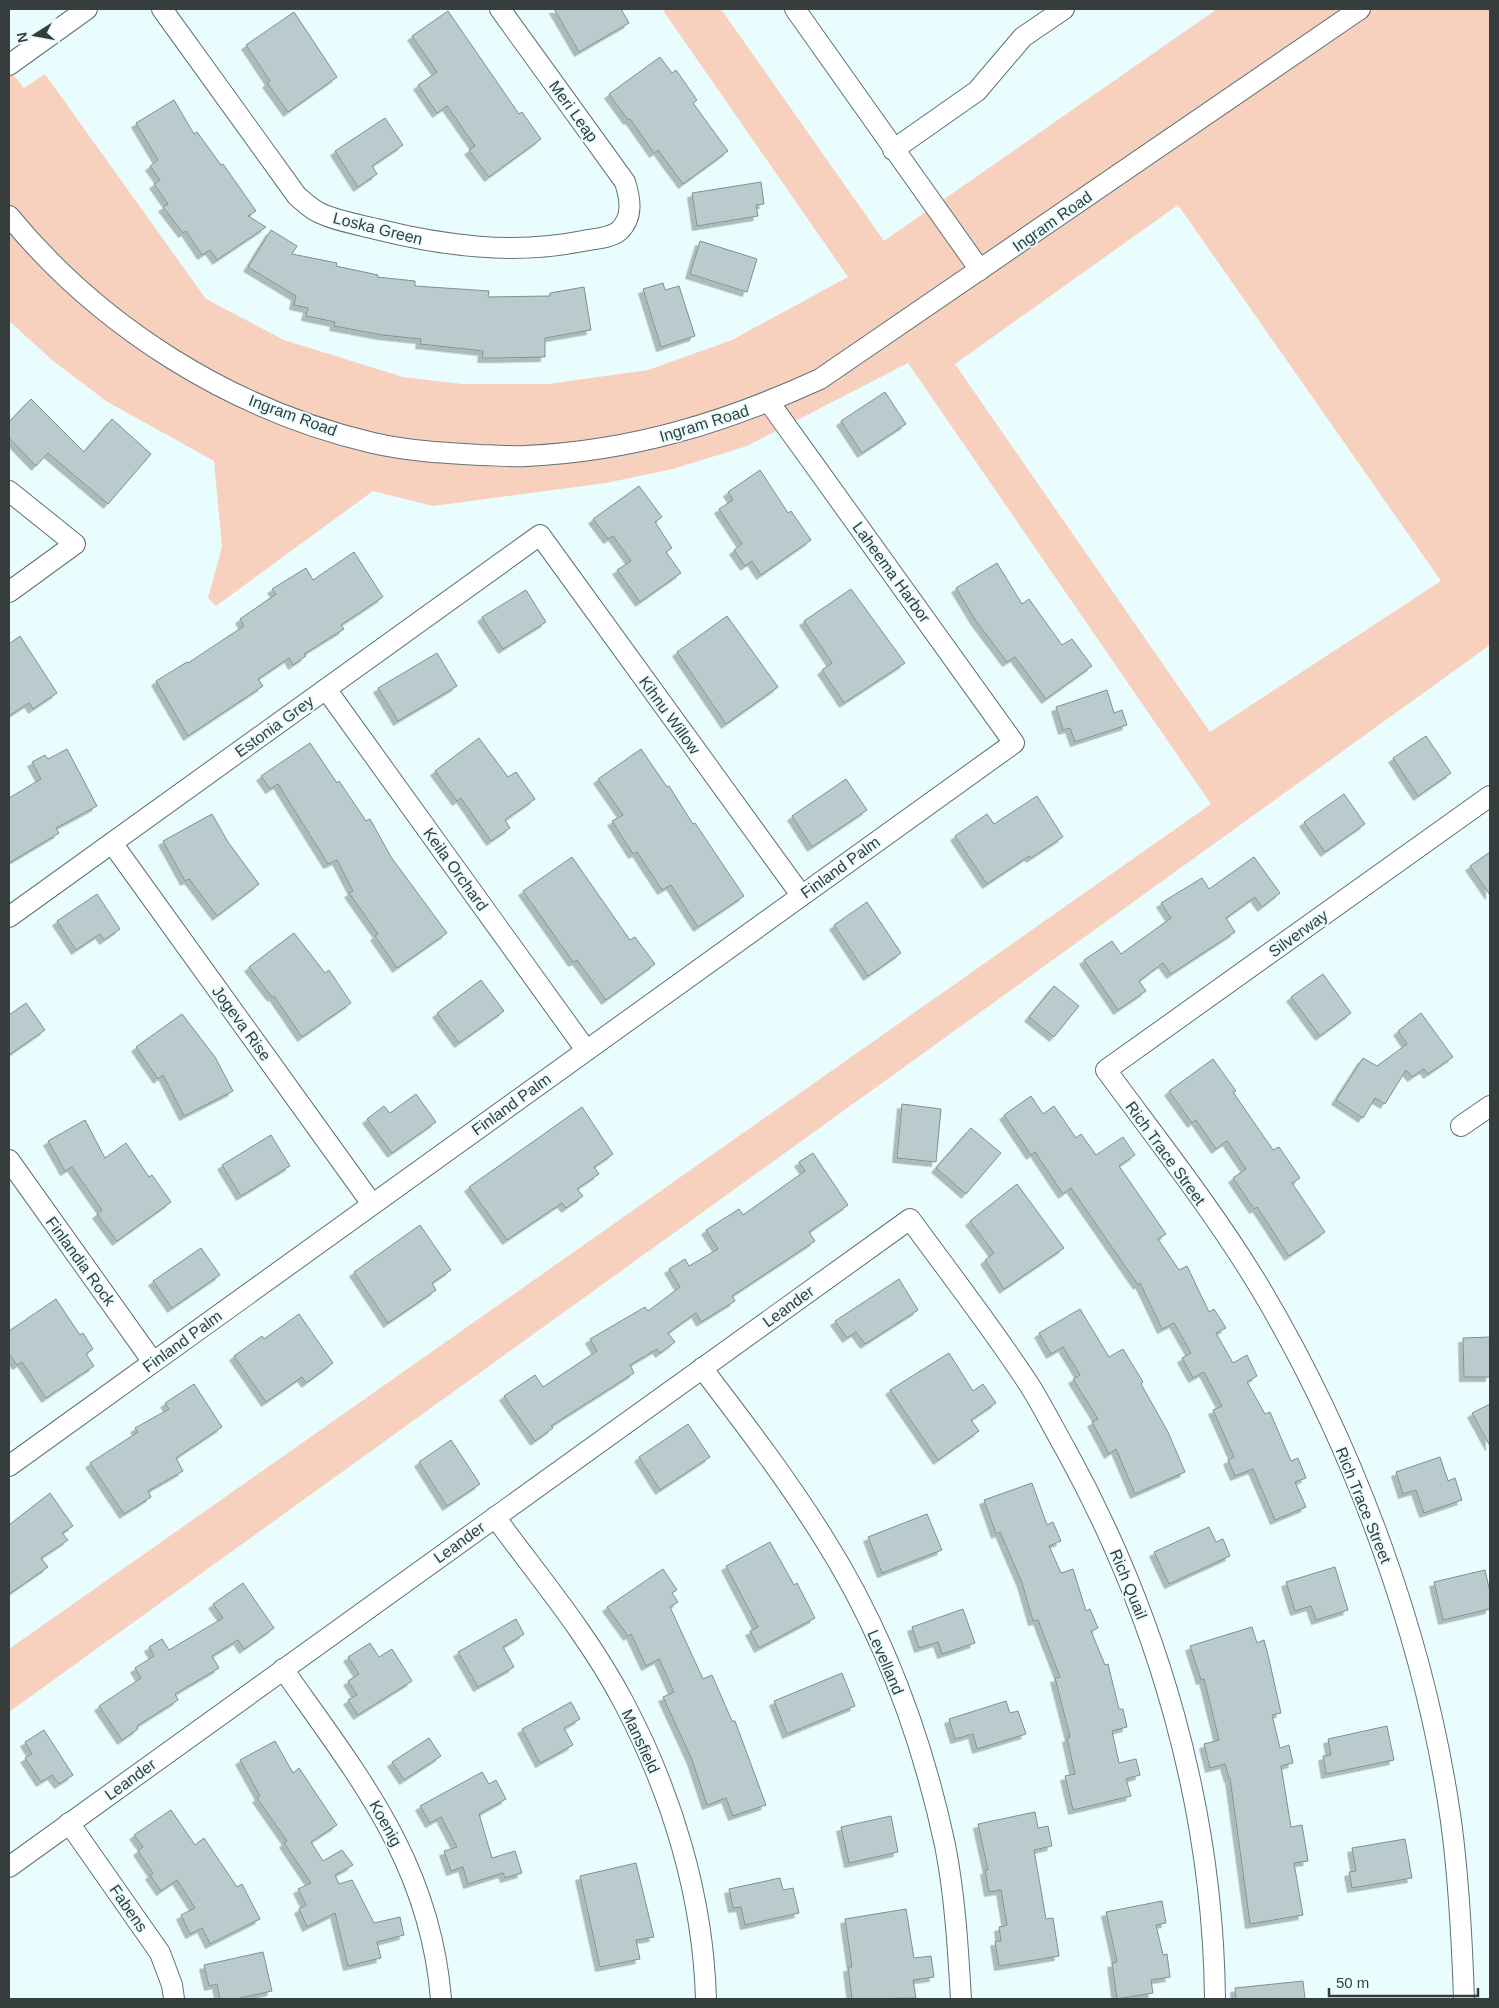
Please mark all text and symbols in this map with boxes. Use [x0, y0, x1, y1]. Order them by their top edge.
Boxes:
north arrow [10, 10, 60, 60]
text: N [13, 31, 31, 44]
street label: Meri Leap [546, 78, 601, 145]
street label: Ingram Road [1010, 188, 1095, 255]
street label: Loska Green [331, 209, 424, 248]
street label: Ingram Road [246, 392, 339, 439]
street label: Ingram Road [657, 402, 751, 445]
street label: Laheema Harbor [849, 519, 934, 626]
street label: Kihnu Willow [636, 673, 704, 758]
street label: Estonia Grey [232, 692, 317, 760]
street label: Keila Orchard [420, 825, 491, 914]
street label: Finland Palm [798, 833, 883, 902]
street label: Silverway [1266, 906, 1331, 960]
street label: Jogeva Rise [209, 983, 274, 1064]
street label: Finland Palm [469, 1070, 554, 1139]
street label: Rich Trace Street [1122, 1098, 1209, 1209]
street label: Finlandia Rock [43, 1213, 119, 1310]
street label: Leander [760, 1282, 818, 1331]
street label: Finland Palm [140, 1307, 225, 1376]
street label: Rich Trace Street [1333, 1445, 1395, 1566]
street label: Leander [431, 1518, 489, 1567]
street label: Rich Quail [1107, 1547, 1150, 1622]
street label: Levelland [864, 1627, 907, 1697]
street label: Mansfield [618, 1707, 663, 1776]
street label: Leander [102, 1755, 160, 1804]
street label: Koenig [366, 1797, 405, 1849]
street label: Fabens [106, 1882, 151, 1935]
scale bar [1329, 1966, 1478, 1998]
text: 50 m [1336, 1974, 1369, 1991]

